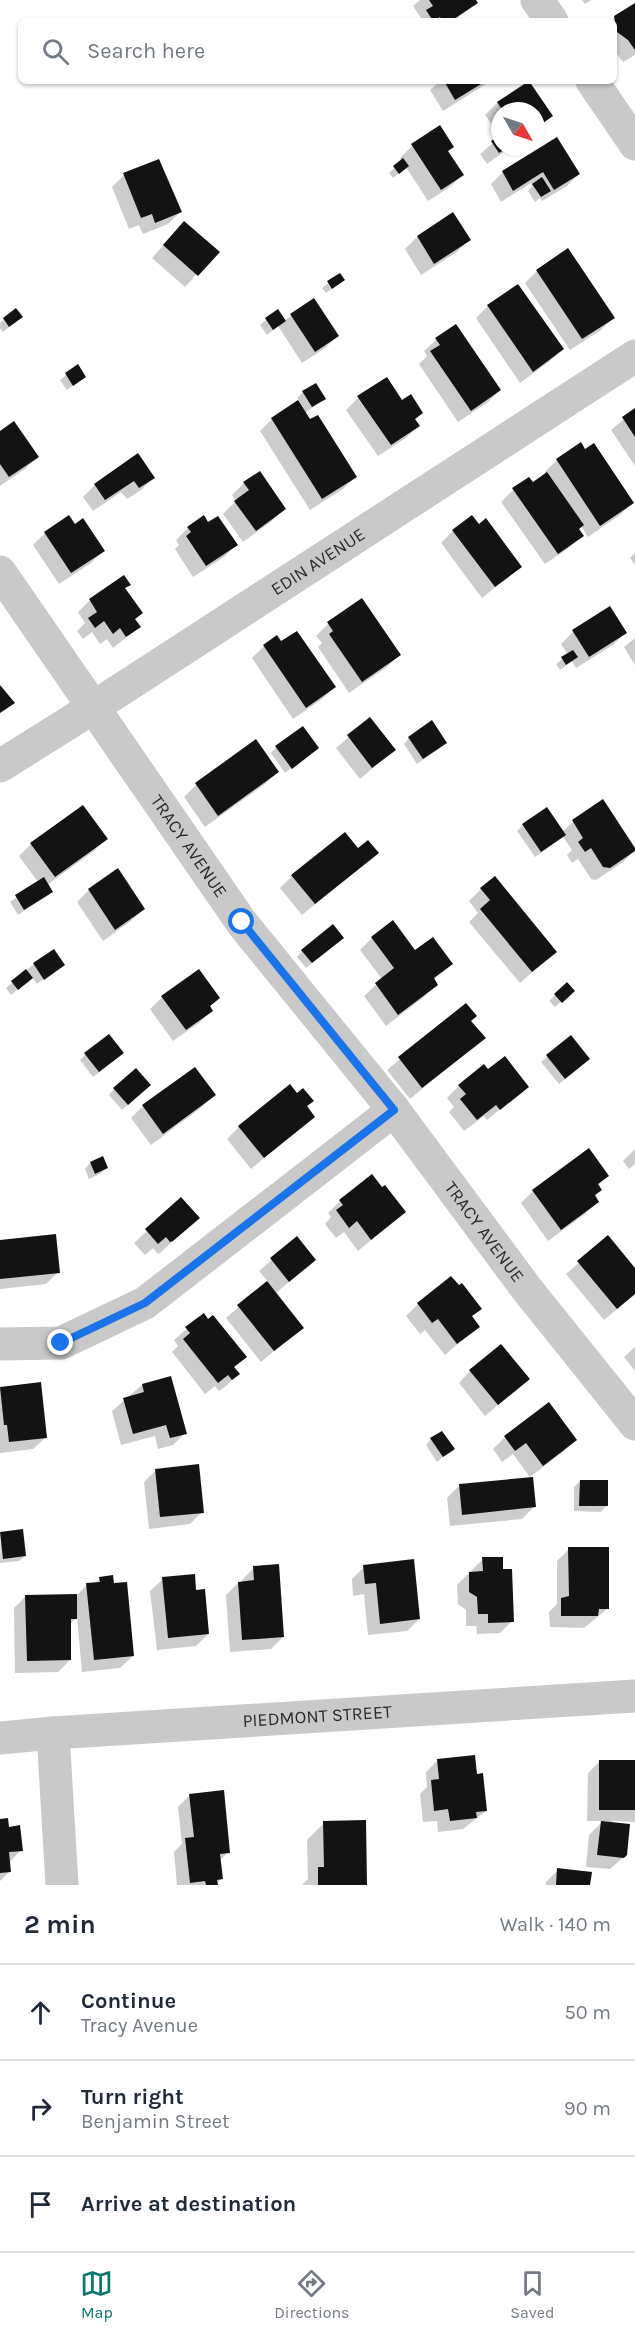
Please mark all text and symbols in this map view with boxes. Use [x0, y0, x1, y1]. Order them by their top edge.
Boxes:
search box [18, 18, 617, 84]
icon: search [39, 35, 72, 68]
text: Search here [87, 38, 205, 64]
north arrow [491, 102, 545, 156]
street label: EDIN AVENUE [267, 523, 369, 600]
street label: TRACY AVENUE [146, 791, 232, 902]
route start [228, 908, 254, 934]
street label: TRACY AVENUE [440, 1177, 529, 1287]
route end [47, 1329, 73, 1355]
street label: PIEDMONT STREET [242, 1700, 393, 1732]
text: 2 min [24, 1909, 96, 1940]
text: Walk · 140 m [500, 1913, 611, 1936]
text: Continue [81, 1988, 176, 2014]
icon: ahead [24, 1996, 57, 2029]
text: 50 m [564, 2001, 611, 2024]
text: Tracy Avenue [81, 2014, 198, 2037]
text: Turn right [81, 2084, 184, 2110]
icon: right [24, 2092, 57, 2125]
text: 90 m [564, 2097, 611, 2120]
text: Benjamin Street [81, 2110, 229, 2133]
icon: arrive [24, 2188, 57, 2221]
text: Arrive at destination [81, 2191, 296, 2217]
tab: Map [80, 2267, 113, 2322]
tab: Directions [274, 2267, 349, 2322]
tab: Saved [510, 2267, 555, 2322]

